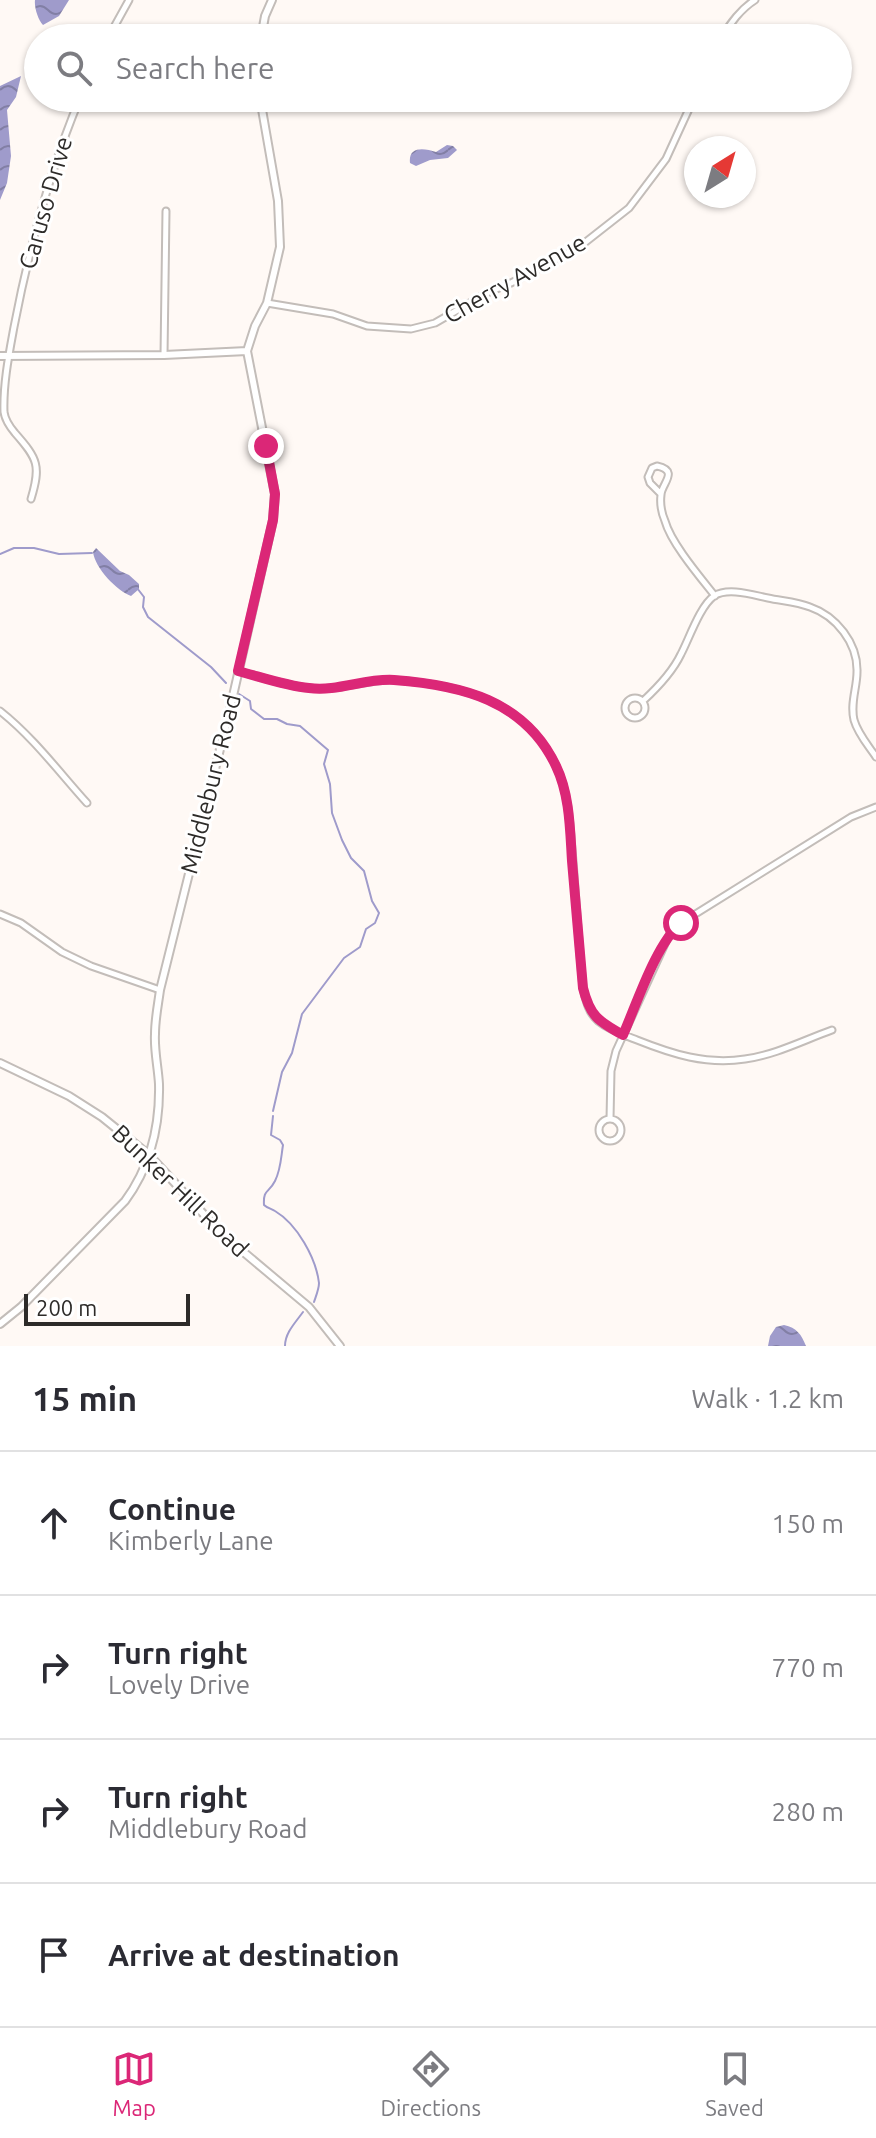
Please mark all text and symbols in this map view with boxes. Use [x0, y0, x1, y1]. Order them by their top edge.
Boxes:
search box [24, 24, 852, 112]
icon: search [52, 46, 96, 90]
text: Search here [116, 51, 275, 85]
street label: Caruso Drive [14, 134, 77, 272]
north arrow [684, 136, 756, 208]
street label: Cherry Avenue [439, 228, 591, 329]
route end [248, 428, 284, 464]
street label: Middlebury Road [175, 691, 246, 876]
route start [663, 905, 699, 941]
street label: Bunker Hill Road [107, 1119, 254, 1262]
scale bar [24, 1290, 190, 1326]
text: 200 m [36, 1295, 97, 1320]
text: 15 min [32, 1379, 137, 1417]
text: Walk · 1.2 km [692, 1384, 844, 1413]
text: Continue [108, 1492, 236, 1526]
icon: ahead [32, 1501, 76, 1545]
text: 150 m [772, 1509, 844, 1538]
text: Kimberly Lane [108, 1526, 274, 1555]
text: Turn right [108, 1636, 248, 1670]
icon: right [32, 1645, 76, 1689]
text: 770 m [772, 1653, 844, 1682]
text: Lovely Drive [108, 1670, 250, 1699]
text: Turn right [108, 1780, 248, 1814]
icon: right [32, 1789, 76, 1833]
text: 280 m [772, 1797, 844, 1826]
text: Middlebury Road [108, 1814, 307, 1843]
icon: arrive [32, 1933, 76, 1977]
text: Arrive at destination [108, 1938, 400, 1972]
tab: Map [112, 2047, 156, 2120]
tab: Directions [380, 2047, 481, 2120]
tab: Saved [705, 2047, 764, 2120]

